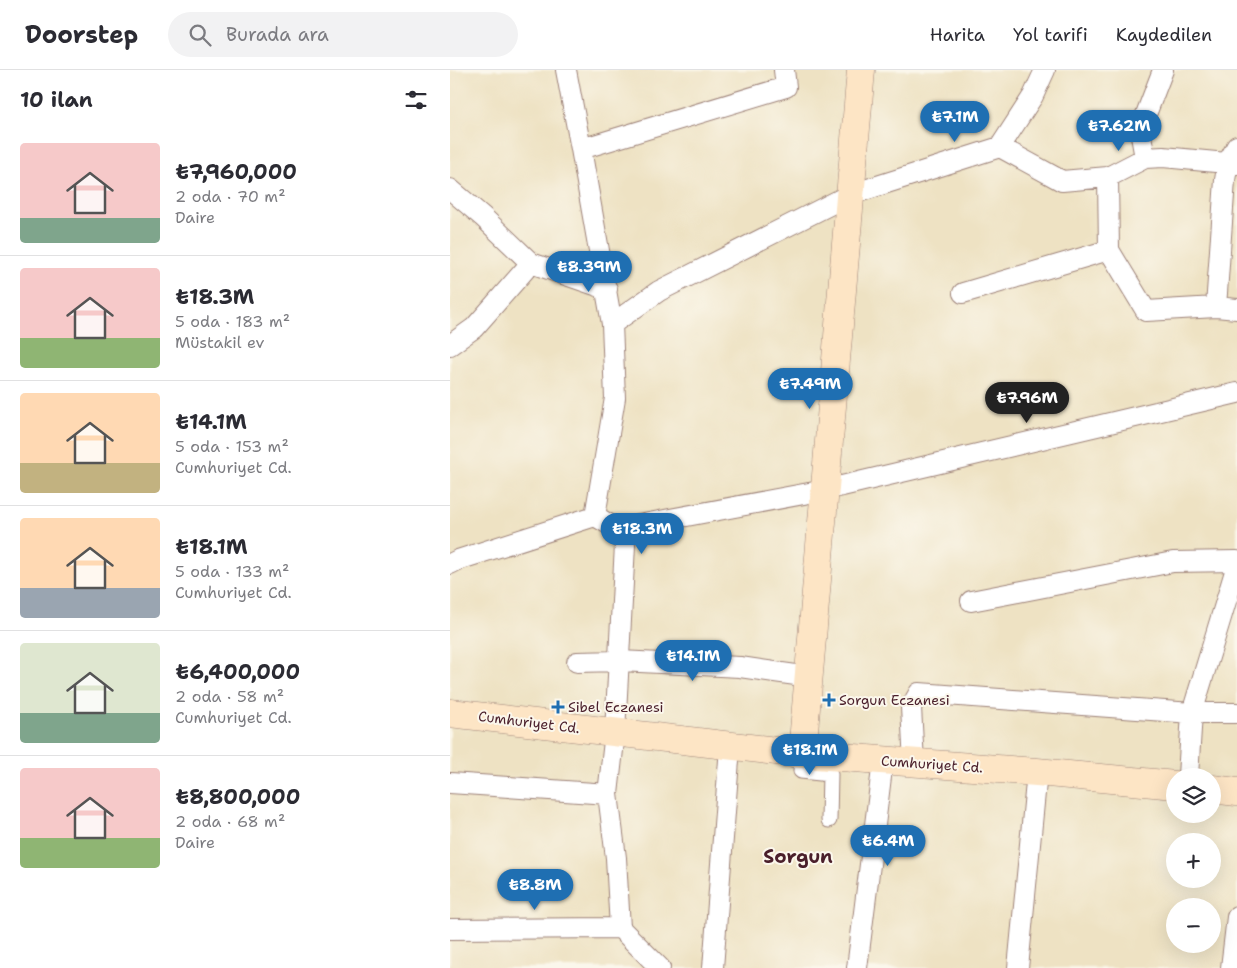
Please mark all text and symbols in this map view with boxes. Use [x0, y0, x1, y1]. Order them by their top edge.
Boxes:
search box [168, 12, 518, 57]
text: Doorstep [25, 19, 138, 51]
icon: search [186, 21, 214, 49]
text: Burada ara [226, 22, 329, 47]
text: Harita [930, 23, 985, 47]
text: Yol tarifi [1013, 23, 1088, 47]
text: Kaydedilen [1116, 23, 1212, 47]
text: 10 ilan [20, 86, 93, 114]
icon: filters [402, 86, 430, 114]
pin: ₺7.1M [920, 100, 990, 143]
text: ₺7.1M [931, 106, 979, 127]
pin: ₺7.62M [1078, 109, 1160, 152]
text: ₺7.62M [1087, 115, 1151, 136]
text: ₺7,960,000 [175, 158, 297, 186]
icon: home [60, 163, 120, 223]
text: 2 oda · 70 m² [175, 186, 286, 207]
text: Daire [175, 207, 215, 228]
pin: ₺8.39M [548, 250, 630, 293]
text: ₺8.39M [557, 256, 621, 277]
text: ₺18.3M [175, 283, 254, 311]
icon: home [60, 288, 120, 348]
text: 5 oda · 183 m² [175, 311, 290, 332]
text: Müstakil ev [175, 332, 265, 353]
pin: ₺7.49M [769, 368, 851, 410]
text: ₺7.49M [779, 373, 841, 394]
pin: ₺7.96M [986, 382, 1068, 424]
text: ₺7.96M [996, 387, 1058, 408]
text: ₺14.1M [175, 408, 247, 436]
icon: home [60, 413, 120, 473]
text: 5 oda · 153 m² [175, 436, 289, 457]
text: Cumhuriyet Cd. [175, 457, 292, 478]
pin: ₺18.3M [601, 512, 683, 555]
text: ₺18.3M [612, 518, 672, 539]
text: ₺18.1M [175, 533, 248, 561]
icon: home [60, 538, 120, 598]
text: 5 oda · 133 m² [175, 561, 289, 582]
text: Cumhuriyet Cd. [175, 582, 292, 603]
pin: ₺14.1M [652, 640, 734, 682]
text: ₺14.1M [666, 645, 720, 666]
text: ₺6,400,000 [175, 658, 300, 686]
icon: home [60, 663, 120, 723]
text: 2 oda · 58 m² [175, 686, 284, 707]
place label: Sorgun Eczanesi [839, 691, 950, 709]
marker: Sorgun Eczanesi [823, 694, 835, 706]
place label: Sibel Eczanesi [568, 698, 664, 716]
marker: Sibel Eczanesi [552, 701, 564, 713]
text: Cumhuriyet Cd. [175, 707, 292, 728]
street label: Cumhuriyet Cd. [477, 707, 581, 737]
pin: ₺18.1M [769, 734, 851, 776]
text: ₺18.1M [782, 739, 838, 760]
street label: Cumhuriyet Cd. [881, 751, 983, 777]
map controls [1166, 768, 1221, 953]
button: layers [1166, 768, 1221, 823]
text: ₺8,800,000 [175, 783, 301, 811]
icon: home [60, 788, 120, 848]
text: 2 oda · 68 m² [175, 811, 285, 832]
pin: ₺6.4M [853, 824, 923, 867]
text: ₺6.4M [861, 830, 915, 851]
text: Daire [175, 832, 215, 853]
button: + [1166, 833, 1221, 888]
district label: Sorgun [763, 844, 833, 869]
pin: ₺8.8M [500, 868, 570, 911]
text: ₺8.8M [508, 874, 562, 895]
button: − [1166, 898, 1221, 953]

